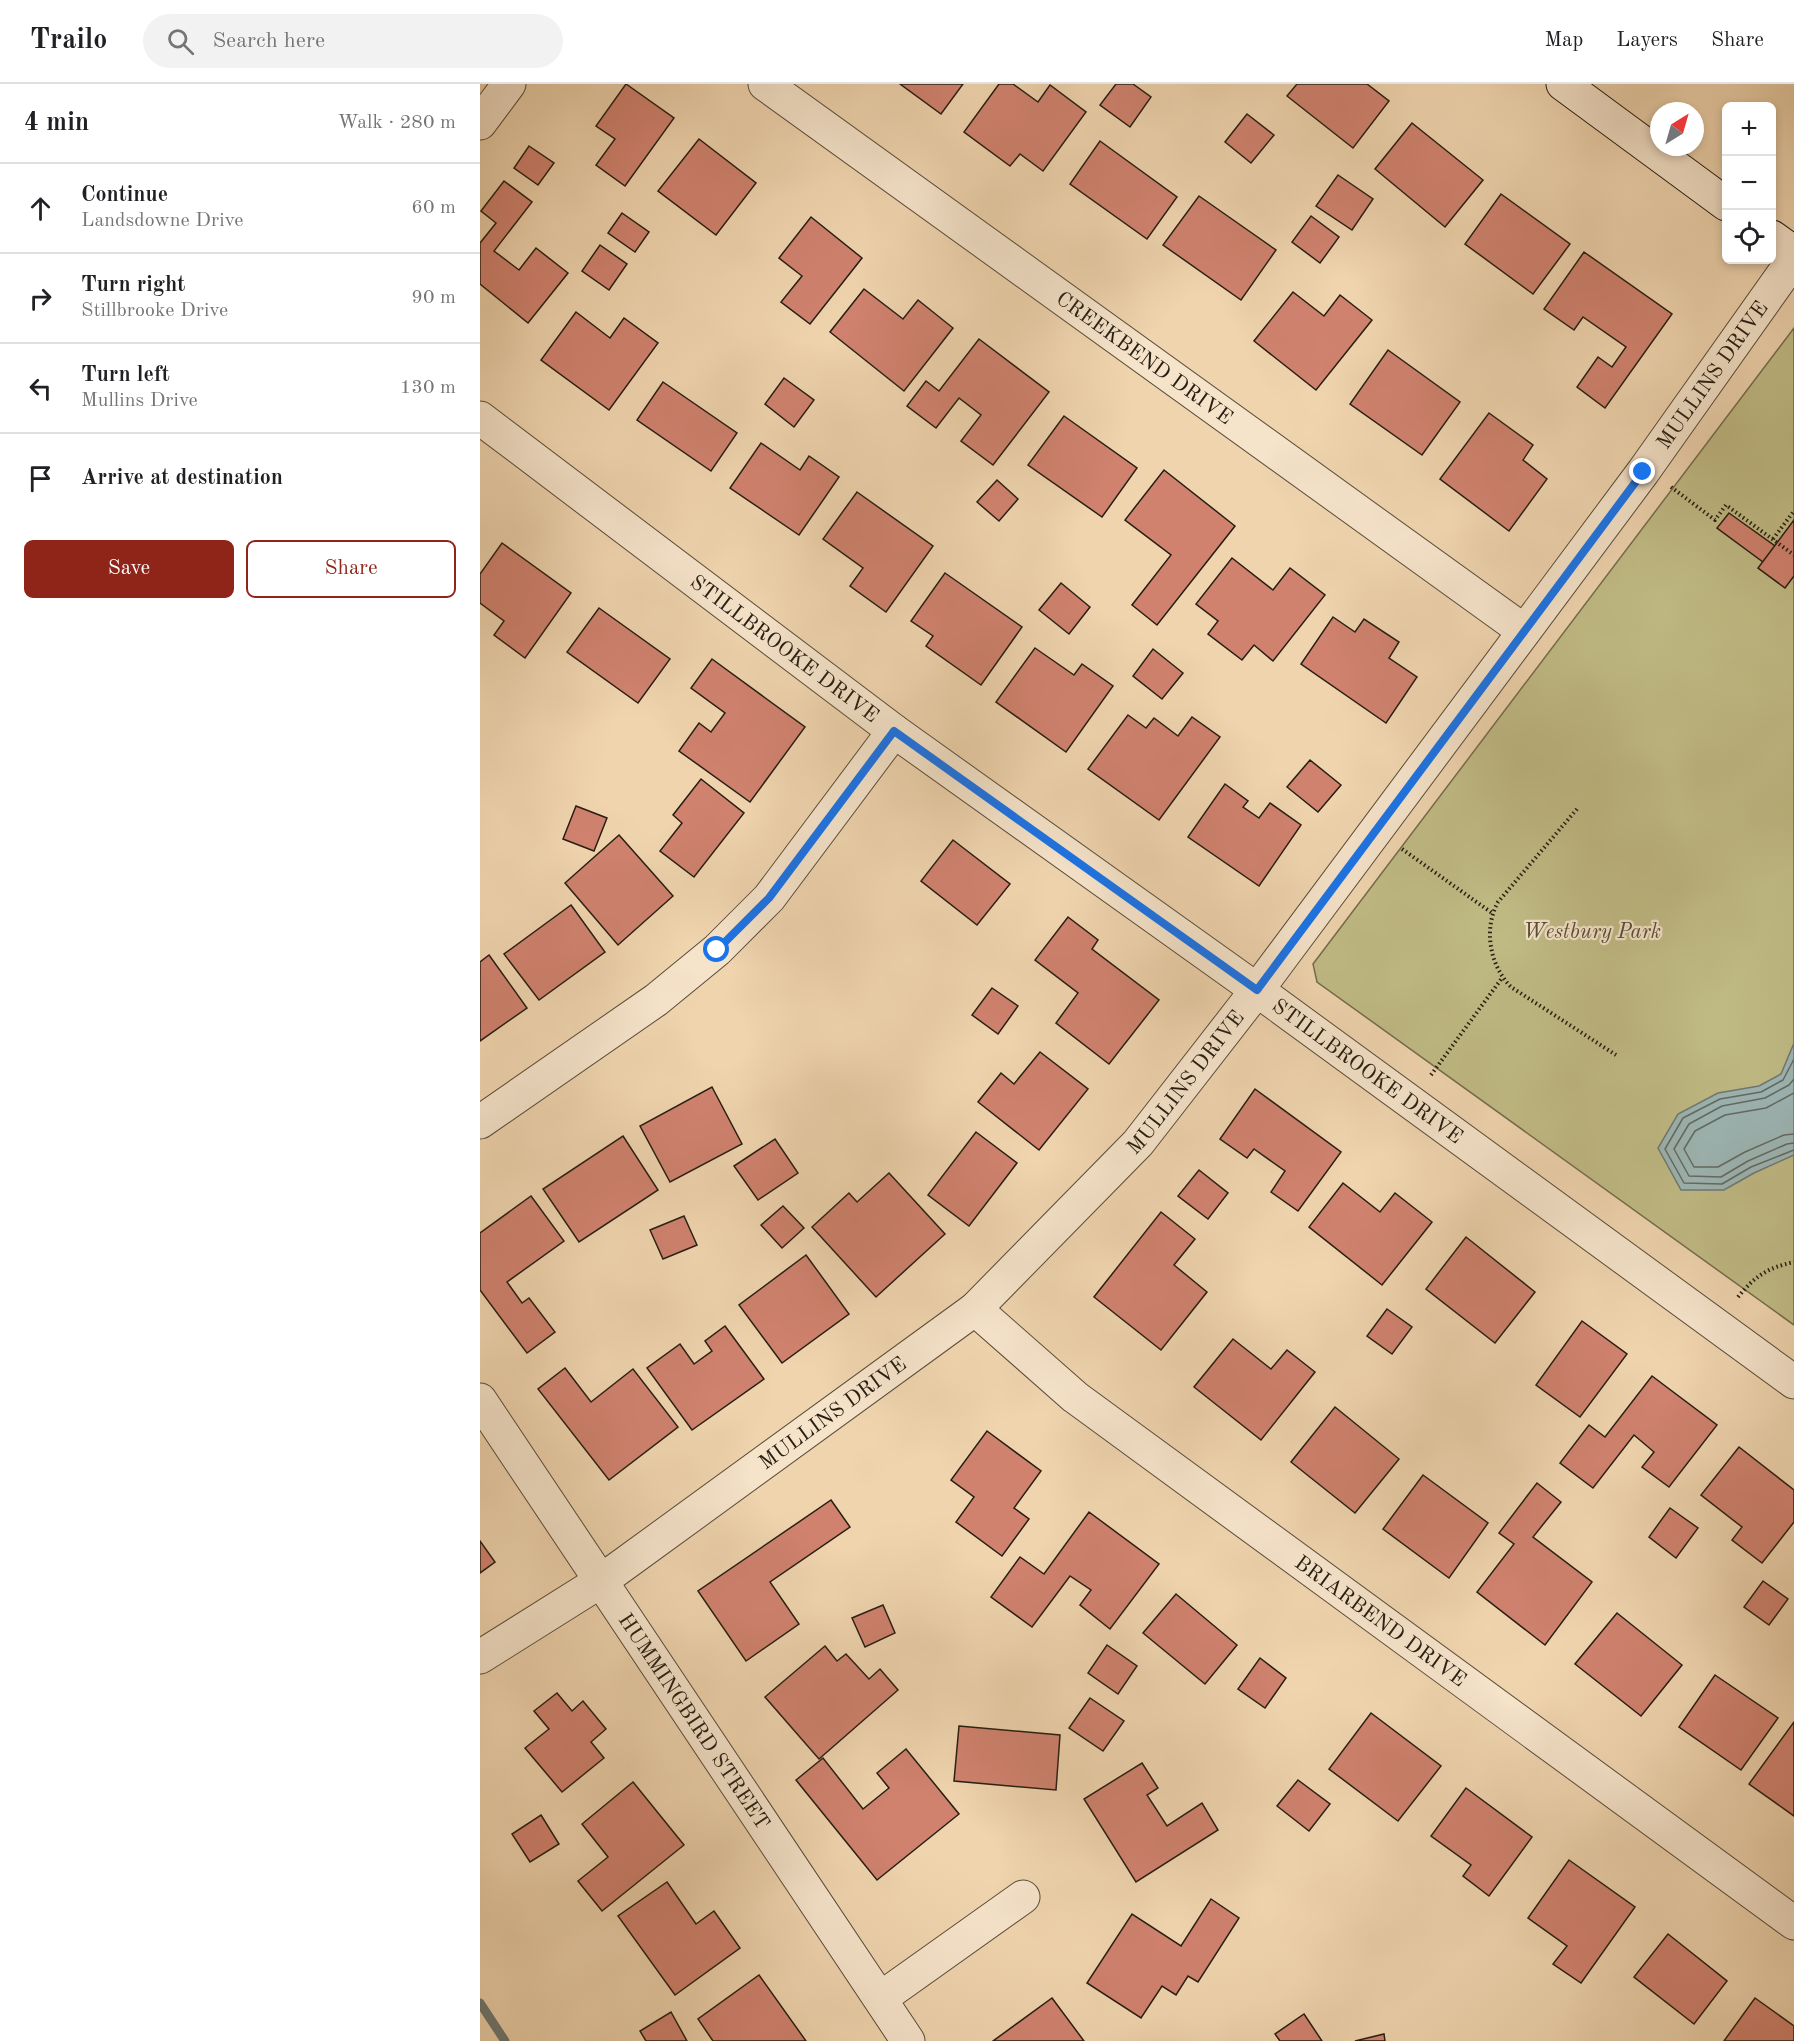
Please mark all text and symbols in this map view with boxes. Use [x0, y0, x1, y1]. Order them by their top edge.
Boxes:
search box [143, 14, 563, 68]
icon: search [164, 25, 197, 58]
text: Trailo [30, 27, 107, 55]
text: Search here [212, 30, 325, 52]
text: Map [1544, 30, 1583, 51]
text: Layers [1616, 30, 1678, 51]
text: Share [1711, 30, 1764, 51]
north arrow [1650, 102, 1704, 156]
map controls [1722, 102, 1776, 264]
button: + [1722, 102, 1776, 156]
text: 4 min [24, 110, 89, 136]
text: Walk · 280 m [337, 113, 456, 133]
button: − [1722, 156, 1776, 210]
text: Continue [81, 184, 168, 206]
icon: ahead [24, 192, 57, 225]
text: 60 m [411, 198, 456, 218]
button: locate [1722, 210, 1776, 264]
text: Landsdowne Drive [81, 211, 243, 231]
text: Turn right [81, 274, 185, 296]
icon: right [24, 282, 57, 315]
text: 90 m [411, 288, 456, 308]
street label: CREEKBEND DRIVE [1052, 288, 1236, 429]
street label: MULLINS DRIVE [1654, 298, 1773, 453]
text: Stillbrooke Drive [81, 301, 228, 321]
text: Turn left [81, 364, 170, 386]
icon: left [24, 372, 57, 405]
text: 130 m [400, 378, 456, 398]
text: Mullins Drive [81, 391, 198, 411]
route end [1629, 458, 1655, 484]
icon: arrive [24, 462, 57, 495]
text: Arrive at destination [81, 467, 283, 489]
button: Save [24, 540, 234, 598]
button: Share [246, 540, 456, 598]
street label: STILLBROOKE DRIVE [686, 572, 882, 727]
park label: Westbury Park [1523, 922, 1661, 943]
route start [703, 936, 729, 962]
street label: STILLBROOKE DRIVE [1268, 996, 1466, 1148]
street label: MULLINS DRIVE [1124, 1007, 1249, 1159]
street label: MULLINS DRIVE [756, 1354, 911, 1474]
street label: BRIARBEND DRIVE [1290, 1552, 1469, 1691]
street label: HUMMINGBIRD STREET [614, 1610, 773, 1834]

